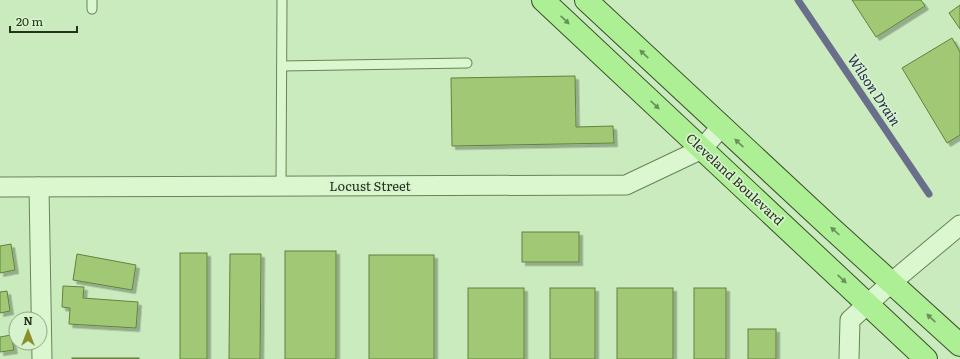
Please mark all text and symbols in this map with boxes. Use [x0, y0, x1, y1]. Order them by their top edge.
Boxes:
scale bar [10, 8, 77, 34]
text: 20 m [16, 12, 43, 30]
one-way arrow [560, 15, 570, 25]
one-way arrow [639, 49, 649, 59]
water label: Wilson Drain [843, 50, 907, 130]
one-way arrow [650, 100, 660, 109]
street label: Cleveland Boulevard [682, 128, 788, 229]
one-way arrow [734, 138, 745, 147]
street label: Locust Street [329, 176, 411, 195]
one-way arrow [830, 227, 839, 236]
one-way arrow [837, 275, 848, 284]
north arrow [8, 311, 48, 351]
text: N [23, 312, 33, 328]
one-way arrow [926, 313, 936, 323]

